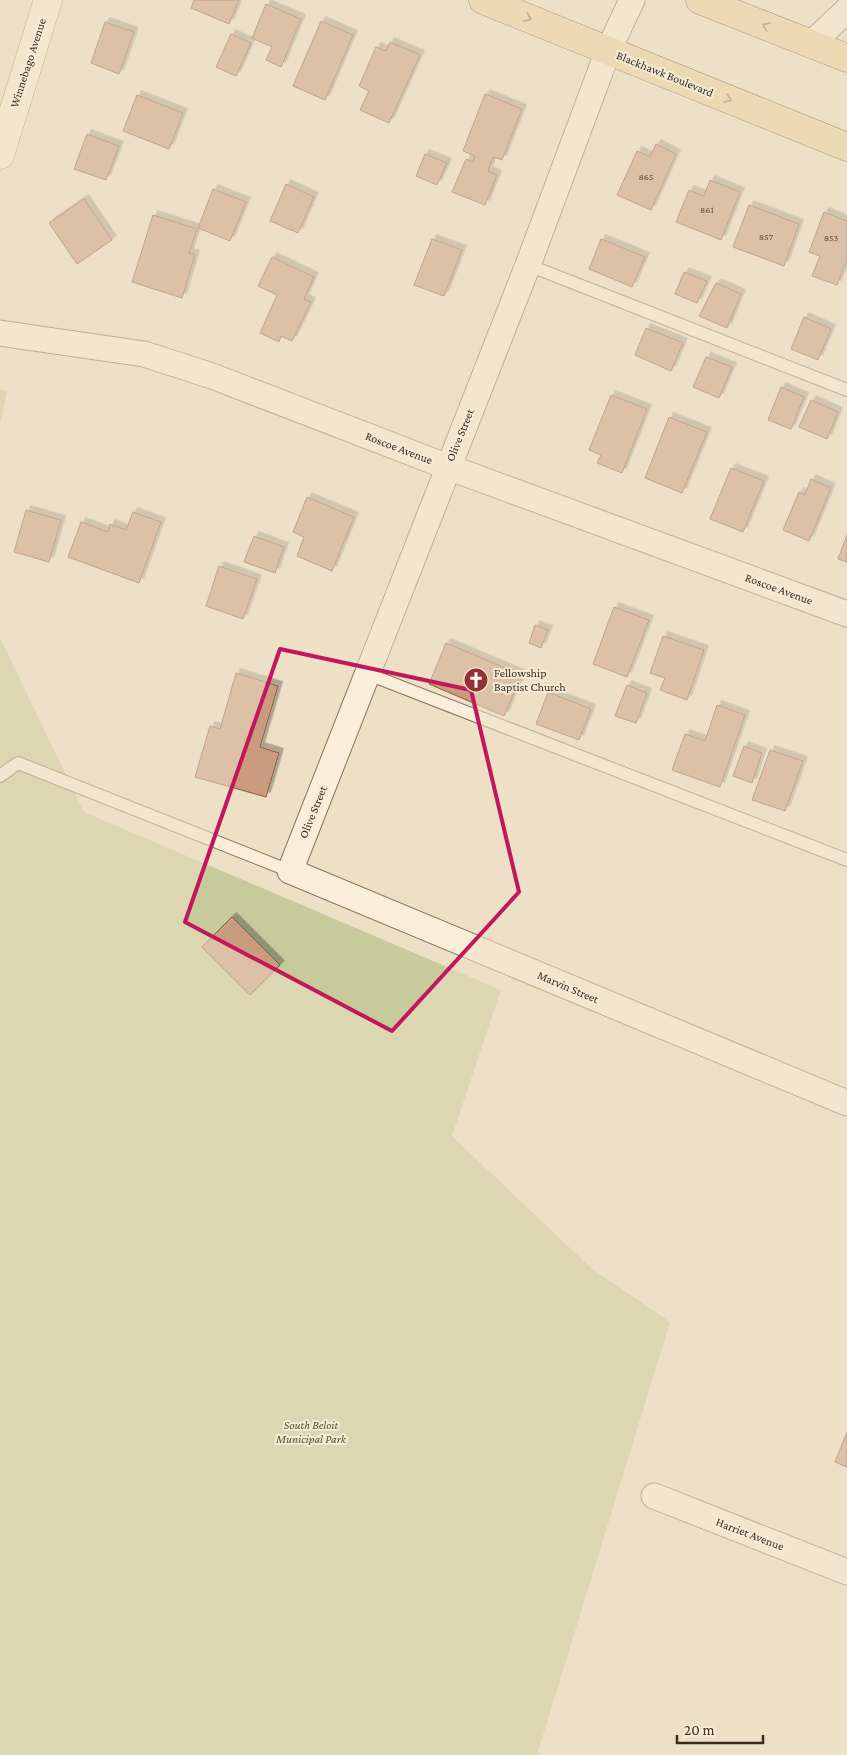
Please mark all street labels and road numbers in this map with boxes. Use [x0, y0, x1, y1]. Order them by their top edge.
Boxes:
street label: Winnebago Avenue [7, 17, 49, 109]
street label: Blackhawk Boulevard [614, 48, 716, 100]
street label: Olive Street [443, 406, 477, 463]
street label: Roscoe Avenue [363, 429, 435, 467]
street label: Roscoe Avenue [743, 570, 815, 608]
street label: Olive Street [296, 783, 330, 840]
street label: Marvin Street [535, 968, 602, 1007]
street label: Harriet Avenue [714, 1515, 786, 1553]

